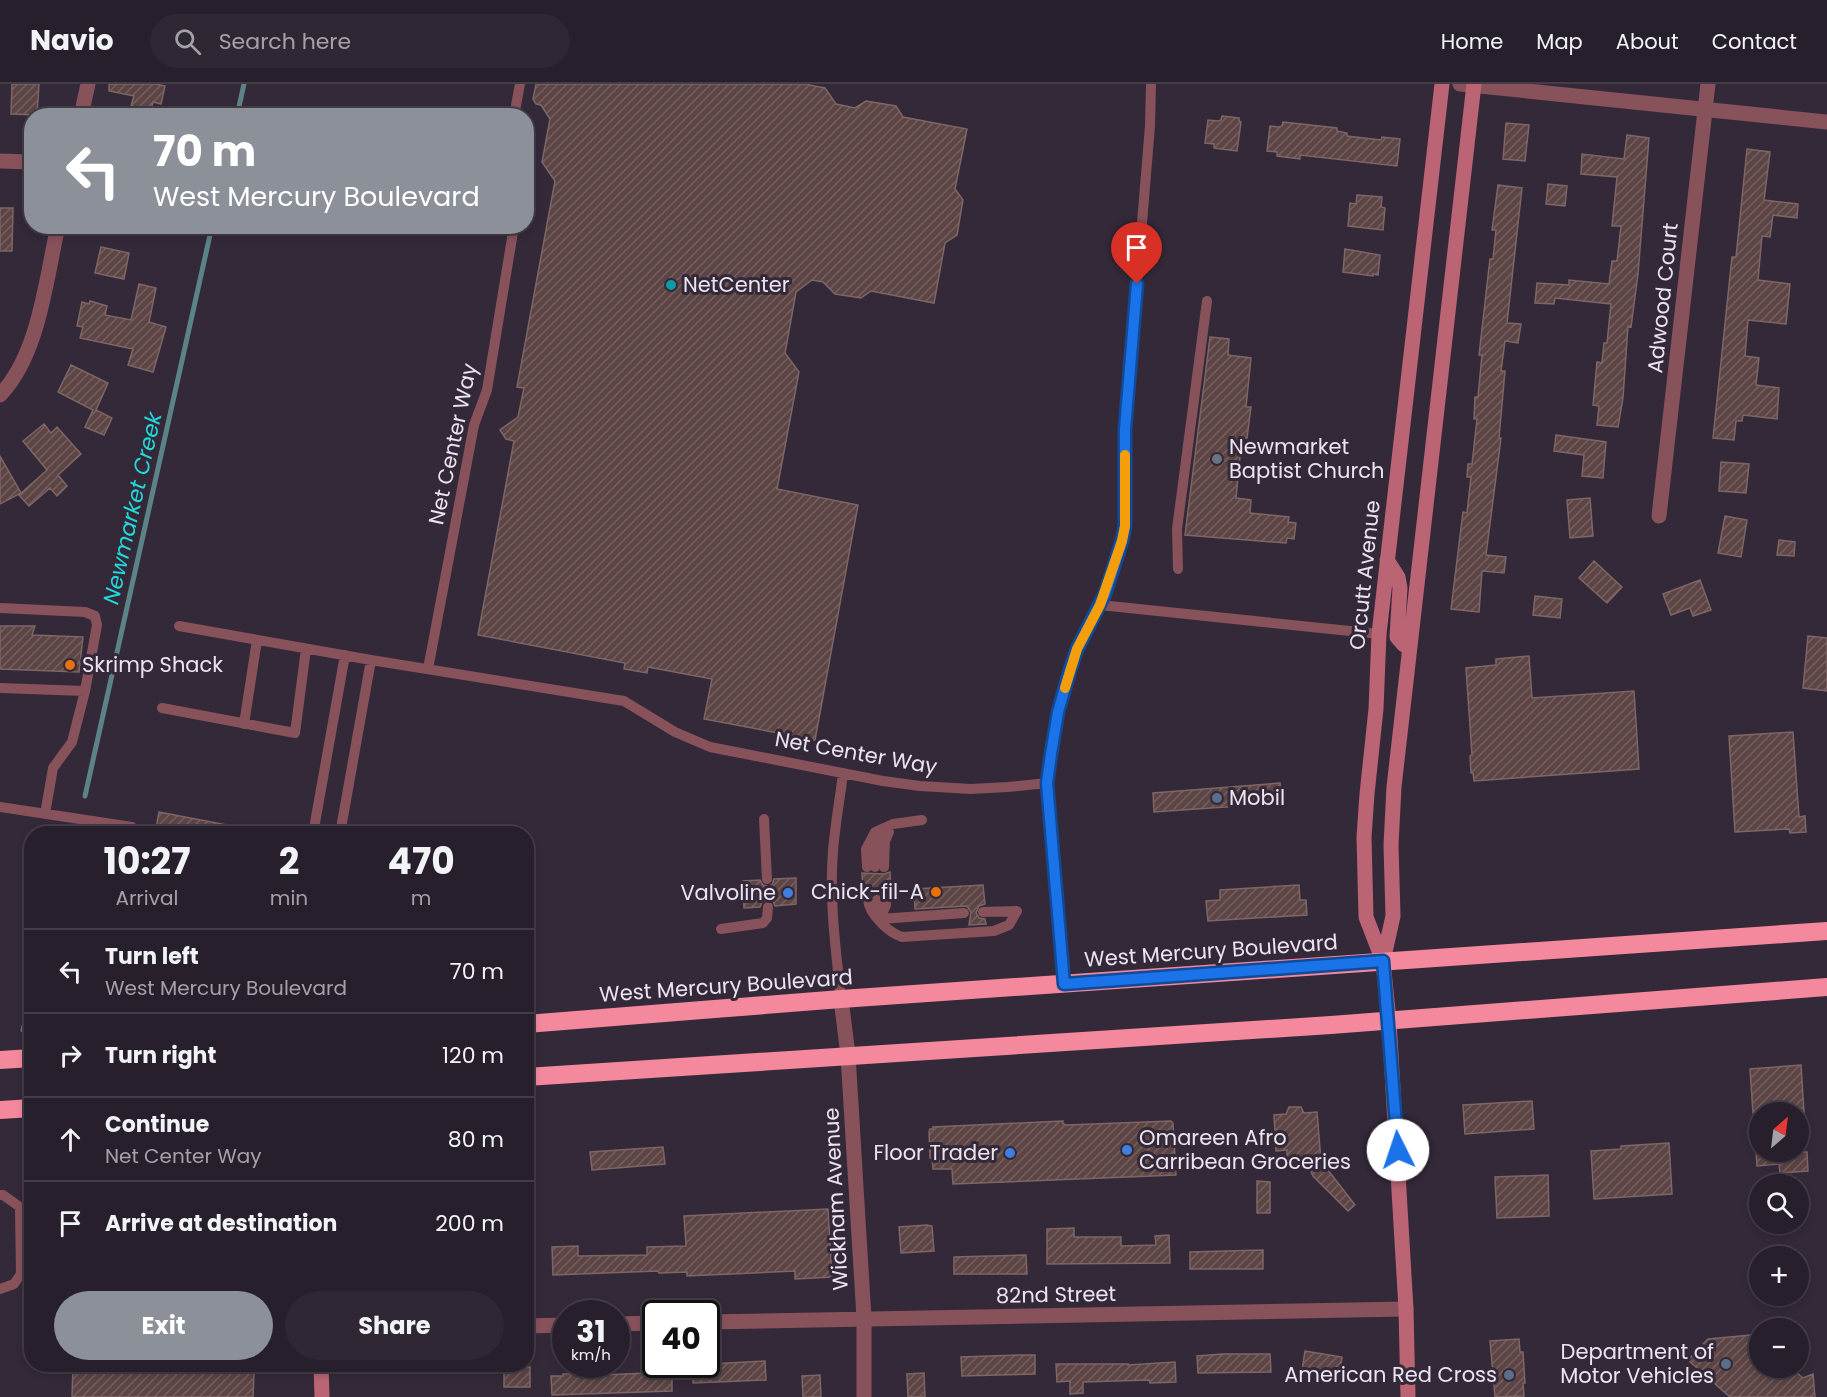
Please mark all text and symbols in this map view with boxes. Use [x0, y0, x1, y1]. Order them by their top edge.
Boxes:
search box [150, 14, 570, 68]
text: Navio [30, 21, 114, 60]
icon: search [171, 25, 204, 58]
text: Search here [219, 26, 351, 57]
text: Home [1441, 27, 1503, 56]
text: Map [1536, 27, 1583, 56]
text: About [1616, 27, 1679, 56]
text: Contact [1712, 27, 1797, 56]
text: 70 m [153, 122, 256, 181]
icon: left [54, 132, 132, 210]
text: West Mercury Boulevard [153, 178, 480, 215]
street label: Adwood Court [1640, 221, 1685, 374]
pin [1111, 222, 1162, 284]
icon: arrive [1120, 231, 1153, 264]
place label: NetCenter [683, 270, 790, 299]
marker: NetCenter [664, 278, 678, 292]
street label: Net Center Way [421, 360, 484, 527]
water label: Newmarket Creek [95, 407, 170, 607]
place label: Newmarket Baptist Church [1229, 432, 1384, 485]
marker: Newmarket Baptist Church [1210, 452, 1224, 466]
street label: Orcutt Avenue [1342, 499, 1387, 651]
place label: Skrimp Shack [82, 650, 223, 679]
marker: Skrimp Shack [63, 658, 77, 672]
street label: Net Center Way [773, 724, 940, 781]
place label: Mobil [1229, 783, 1285, 812]
marker: Mobil [1210, 791, 1224, 805]
text: 10:27 [103, 836, 190, 887]
text: 2 [279, 836, 299, 887]
text: 470 [388, 836, 455, 887]
place label: Chick-fil-A [811, 877, 924, 906]
place label: Valvoline [680, 878, 776, 907]
text: Arrival [115, 884, 178, 912]
text: min [270, 884, 308, 912]
text: m [411, 884, 431, 912]
marker: Chick-fil-A [929, 885, 943, 899]
marker: Valvoline [781, 886, 795, 900]
street label: West Mercury Boulevard [1083, 927, 1339, 974]
text: Turn left [105, 941, 199, 972]
icon: left [54, 955, 87, 988]
text: 70 m [450, 956, 504, 987]
street label: West Mercury Boulevard [598, 962, 854, 1009]
text: West Mercury Boulevard [105, 974, 347, 1002]
icon: right [54, 1039, 87, 1072]
text: Turn right [105, 1040, 216, 1071]
text: 120 m [442, 1040, 504, 1071]
north arrow [1749, 1102, 1809, 1162]
map controls [1749, 1102, 1809, 1378]
street label: Wickham Avenue [816, 1107, 855, 1291]
text: Continue [105, 1109, 209, 1140]
position arrow [1366, 1118, 1430, 1182]
icon: ahead [54, 1123, 87, 1156]
place label: Omareen Afro Carribean Groceries [1139, 1123, 1351, 1176]
text: 80 m [448, 1124, 504, 1155]
place label: Floor Trader [873, 1138, 998, 1167]
text: Net Center Way [105, 1142, 262, 1170]
marker: Omareen Afro Carribean Groceries [1120, 1143, 1134, 1157]
marker: Floor Trader [1003, 1146, 1017, 1160]
button: search [1749, 1174, 1809, 1234]
icon: arrive [54, 1207, 87, 1240]
text: Arrive at destination [105, 1208, 337, 1239]
text: 200 m [435, 1208, 504, 1239]
button: + [1749, 1246, 1809, 1306]
street label: 82nd Street [996, 1279, 1116, 1310]
button: Exit [54, 1291, 273, 1360]
button: Share [285, 1291, 504, 1360]
speed limit sign: 40 [642, 1300, 720, 1378]
text: 31 [576, 1310, 606, 1353]
button: − [1749, 1318, 1809, 1378]
place label: Department of Motor Vehicles [1560, 1337, 1714, 1390]
text: km/h [571, 1344, 611, 1365]
marker: Department of Motor Vehicles [1719, 1357, 1733, 1371]
place label: American Red Cross [1284, 1360, 1497, 1389]
marker: American Red Cross [1502, 1368, 1516, 1382]

